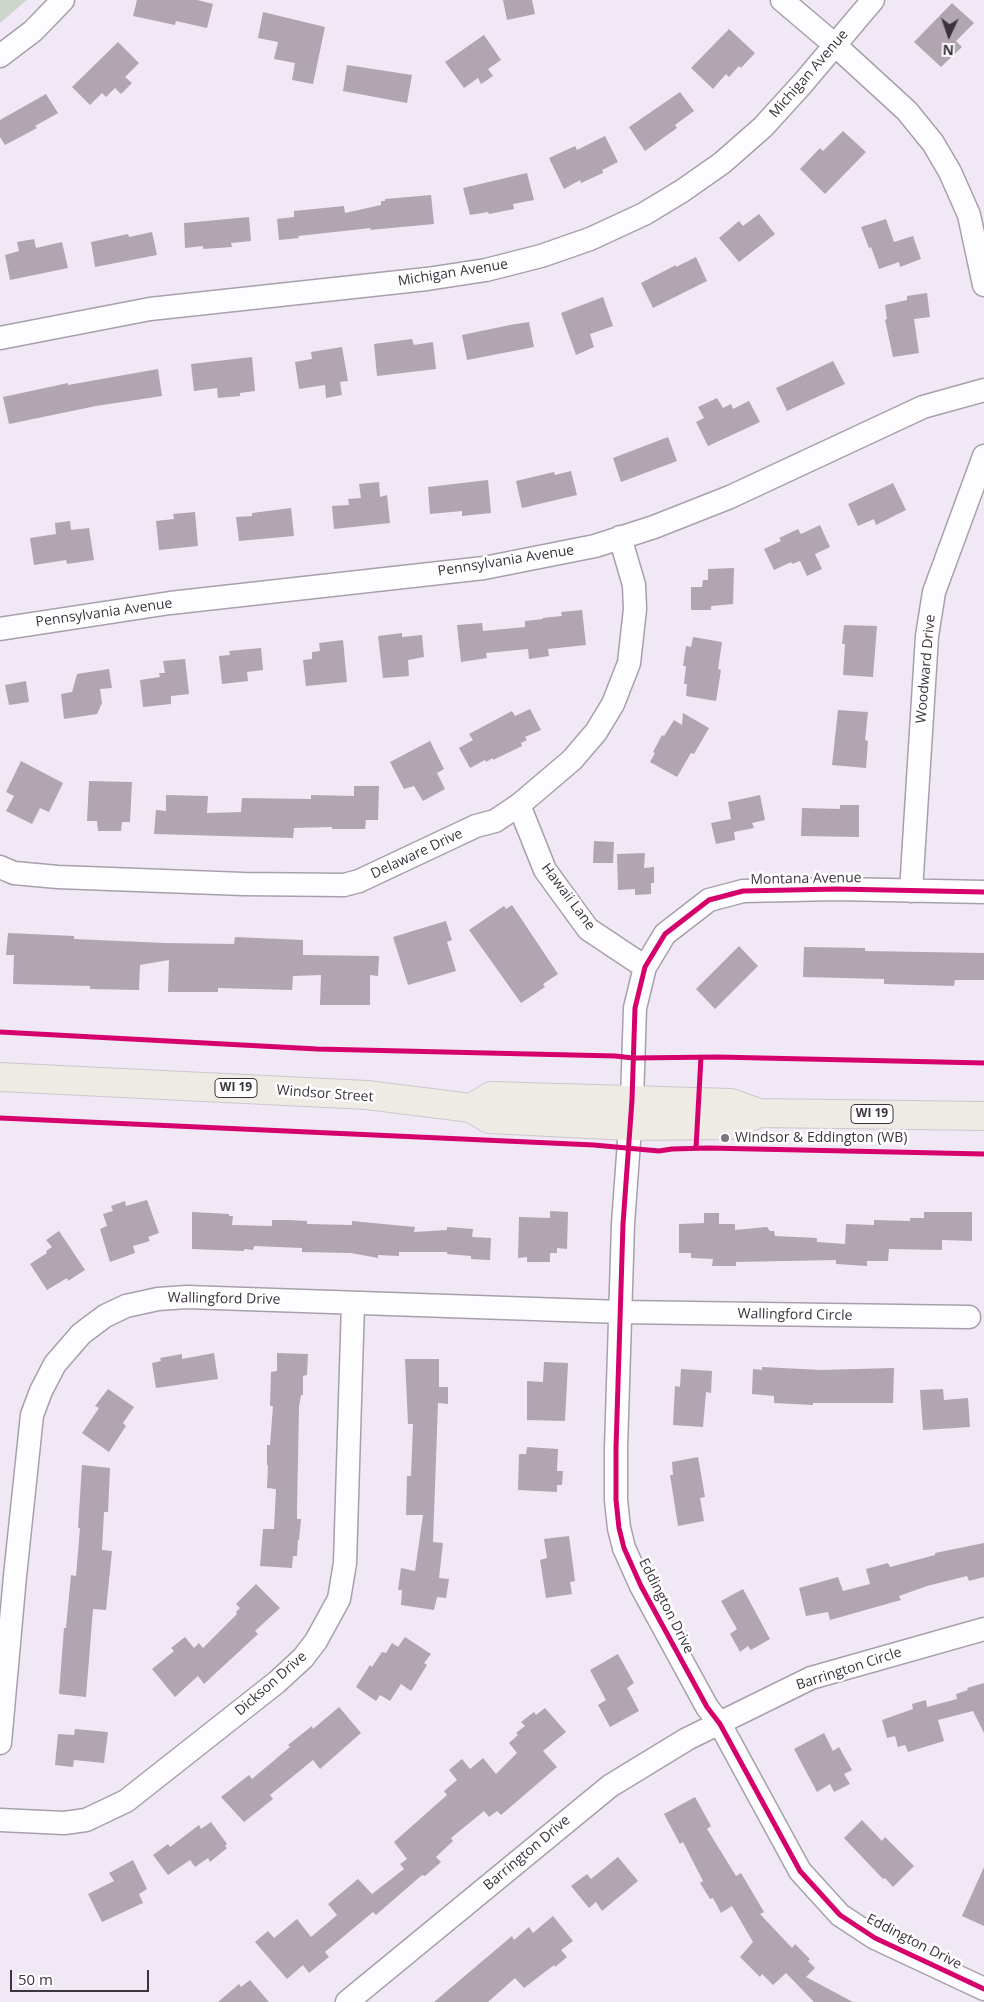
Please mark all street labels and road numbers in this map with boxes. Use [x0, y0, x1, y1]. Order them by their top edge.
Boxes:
street label: Michigan Avenue [766, 26, 852, 122]
street label: Michigan Avenue [397, 256, 509, 290]
street label: Pennsylvania Avenue [437, 542, 575, 580]
street label: Pennsylvania Avenue [35, 595, 173, 631]
street label: Woodward Drive [913, 614, 939, 724]
street label: Delaware Drive [368, 825, 466, 883]
street label: Hawaii Lane [538, 860, 598, 934]
street label: Montana Avenue [750, 870, 862, 888]
road number: WI 19 [215, 1078, 257, 1098]
street label: Windsor Street [276, 1082, 374, 1106]
road number: WI 19 [851, 1104, 893, 1124]
street label: Wallingford Drive [167, 1290, 281, 1308]
street label: Wallingford Circle [737, 1306, 853, 1324]
street label: Eddington Drive [635, 1556, 697, 1656]
street label: Barrington Circle [794, 1644, 904, 1694]
street label: Dickson Drive [232, 1648, 310, 1720]
street label: Barrington Drive [480, 1812, 574, 1894]
street label: Eddington Drive [864, 1911, 964, 1973]

